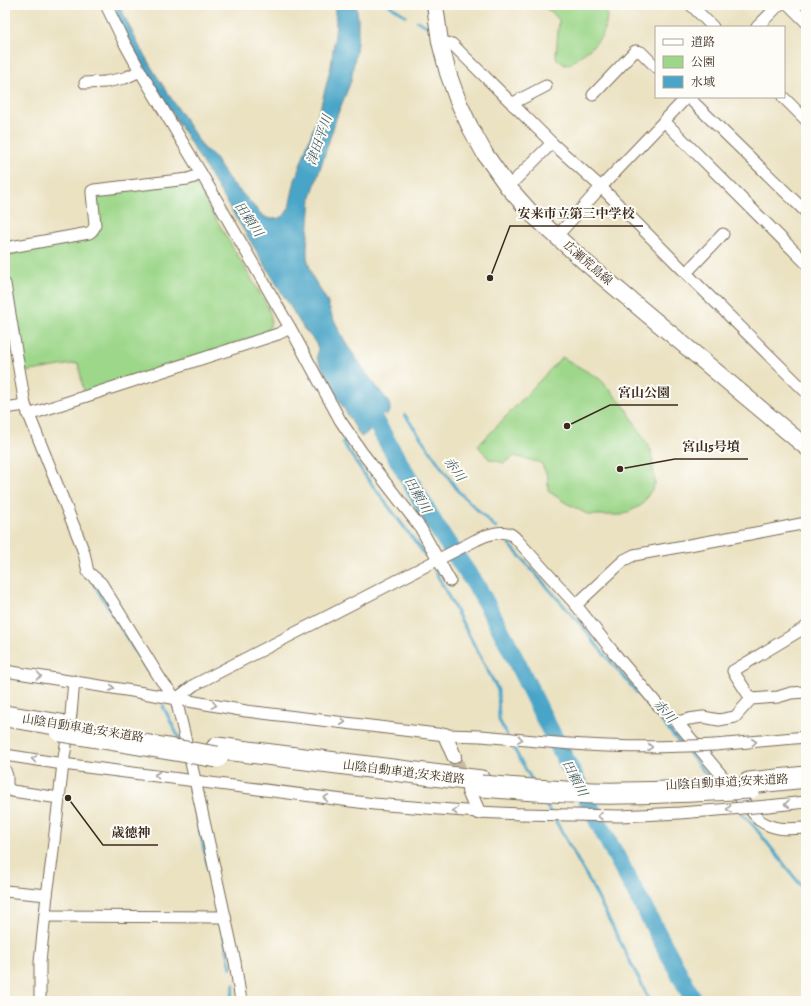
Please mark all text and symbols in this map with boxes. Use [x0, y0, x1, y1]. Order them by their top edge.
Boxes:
legend [655, 26, 785, 98]
text: 道路 [691, 34, 715, 50]
text: 公園 [691, 54, 715, 70]
text: 水域 [691, 74, 715, 90]
water label: 津田平川 [302, 111, 336, 167]
water label: 田頼川 [231, 198, 268, 241]
callout: 安来市立第三中学校 [510, 201, 643, 226]
text: 安来市立第三中学校 [517, 205, 635, 222]
street label: 広瀬荒島線 [560, 237, 616, 289]
callout: 宮山公園 [610, 380, 678, 405]
text: 宮山公園 [618, 384, 670, 401]
callout: 宮山5号墳 [675, 434, 748, 459]
text: 宮山5号墳 [682, 438, 740, 455]
water label: 赤川 [441, 453, 471, 486]
water label: 田頼川 [401, 474, 436, 518]
one-way arrow [36, 671, 42, 680]
one-way arrow [109, 683, 115, 691]
water label: 赤川 [650, 696, 681, 728]
one-way arrow [211, 700, 217, 709]
street label: 山陰自動車道;安来道路 [21, 710, 145, 746]
one-way arrow [340, 718, 346, 727]
one-way arrow [517, 735, 523, 744]
one-way arrow [750, 737, 757, 746]
one-way arrow [647, 743, 653, 751]
one-way arrow [31, 755, 37, 764]
street label: 山陰自動車道;安来道路 [342, 757, 466, 787]
water label: 田頼川 [559, 757, 592, 801]
one-way arrow [153, 771, 160, 780]
street label: 山陰自動車道;安来道路 [665, 771, 789, 793]
one-way arrow [323, 794, 329, 803]
one-way arrow [784, 799, 790, 808]
one-way arrow [726, 804, 732, 813]
one-way arrow [452, 806, 458, 815]
one-way arrow [597, 812, 603, 820]
callout: 歳徳神 [103, 820, 158, 845]
text: 歳徳神 [111, 824, 151, 841]

